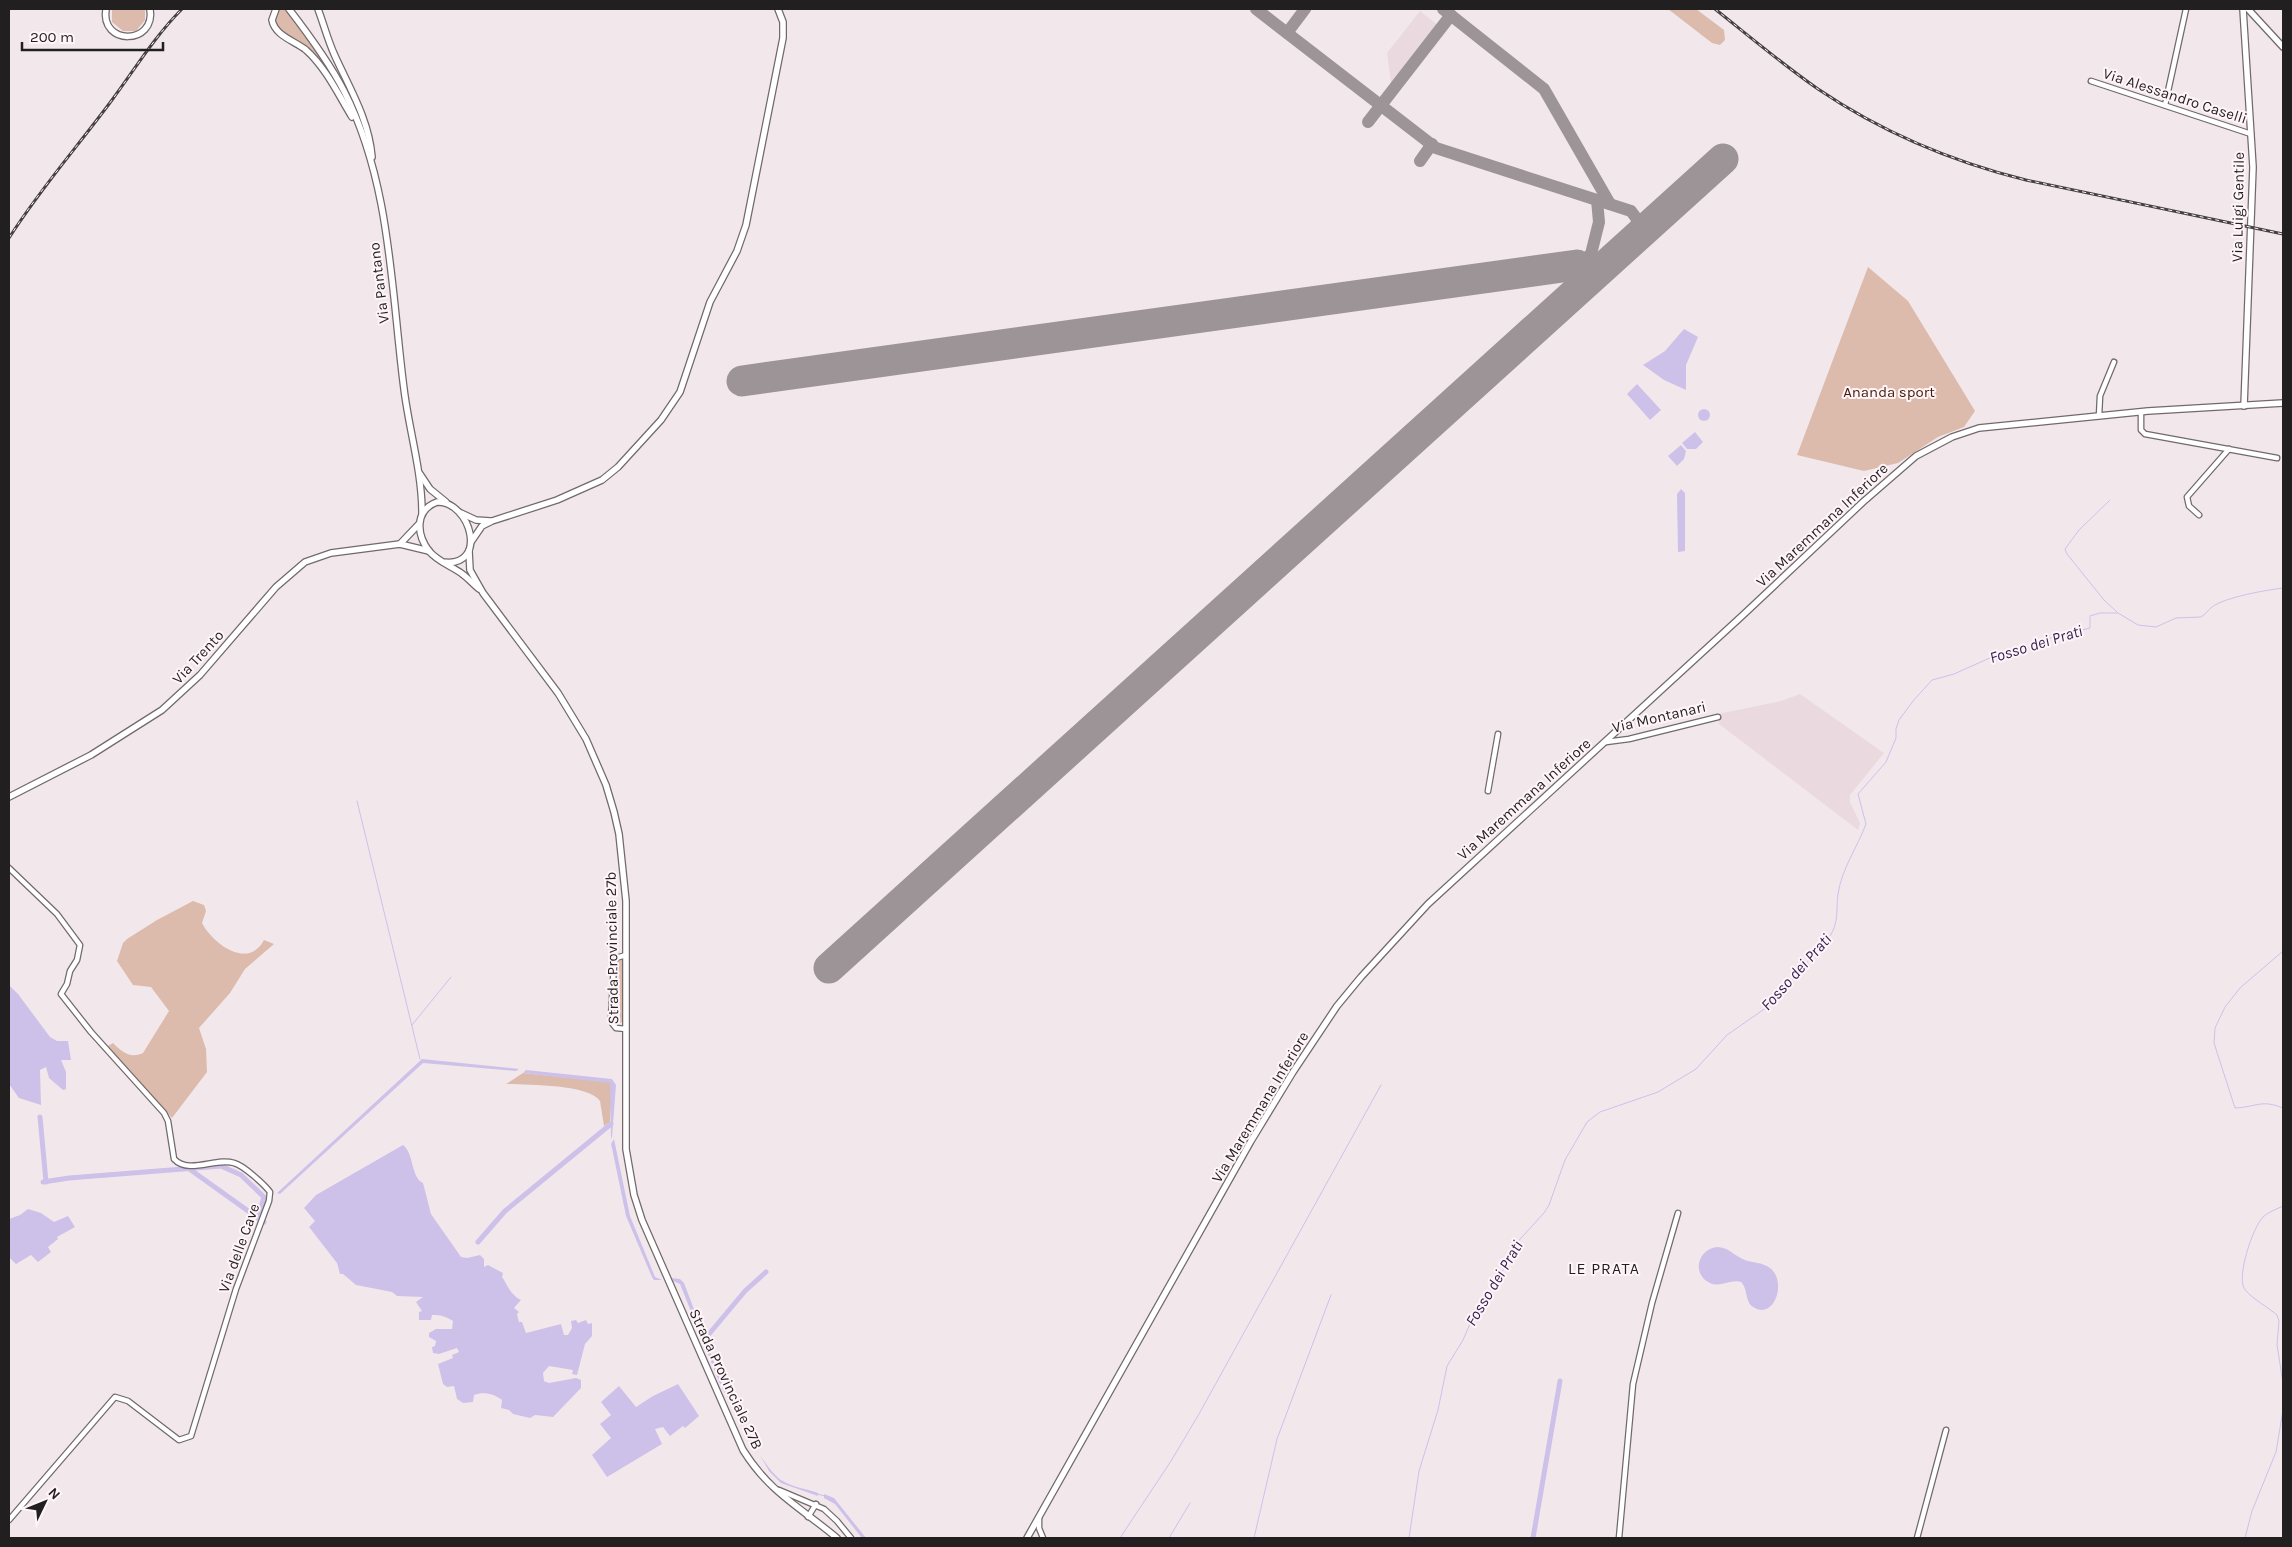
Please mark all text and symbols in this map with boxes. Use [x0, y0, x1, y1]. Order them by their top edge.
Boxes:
scale bar [22, 20, 164, 52]
text: 200 m [30, 28, 74, 46]
street label: Via Alessandro Caselli [2101, 64, 2249, 128]
street label: Via Luigi Gentile [2228, 152, 2248, 262]
street label: Via Pantano [365, 241, 393, 325]
park label: Ananda sport [1843, 383, 1935, 401]
street label: Via Maremmana Inferiore [1752, 459, 1892, 591]
water label: Fosso dei Prati [1987, 621, 2085, 667]
street label: Via Trento [169, 626, 227, 688]
street label: Via Montanari [1610, 697, 1708, 737]
street label: Via Maremmana Inferiore [1454, 734, 1594, 864]
street label: Strada Provinciale 27b [602, 872, 622, 1024]
water label: Fosso dei Prati [1757, 930, 1835, 1014]
street label: Via Maremmana Inferiore [1208, 1028, 1312, 1186]
street label: Via delle Cave [215, 1201, 263, 1295]
water label: Fosso dei Prati [1461, 1237, 1527, 1329]
district label: LE PRATA [1568, 1259, 1640, 1278]
street label: Strada Provinciale 27B [685, 1306, 767, 1452]
north arrow [20, 1477, 70, 1527]
text: N [44, 1484, 64, 1503]

